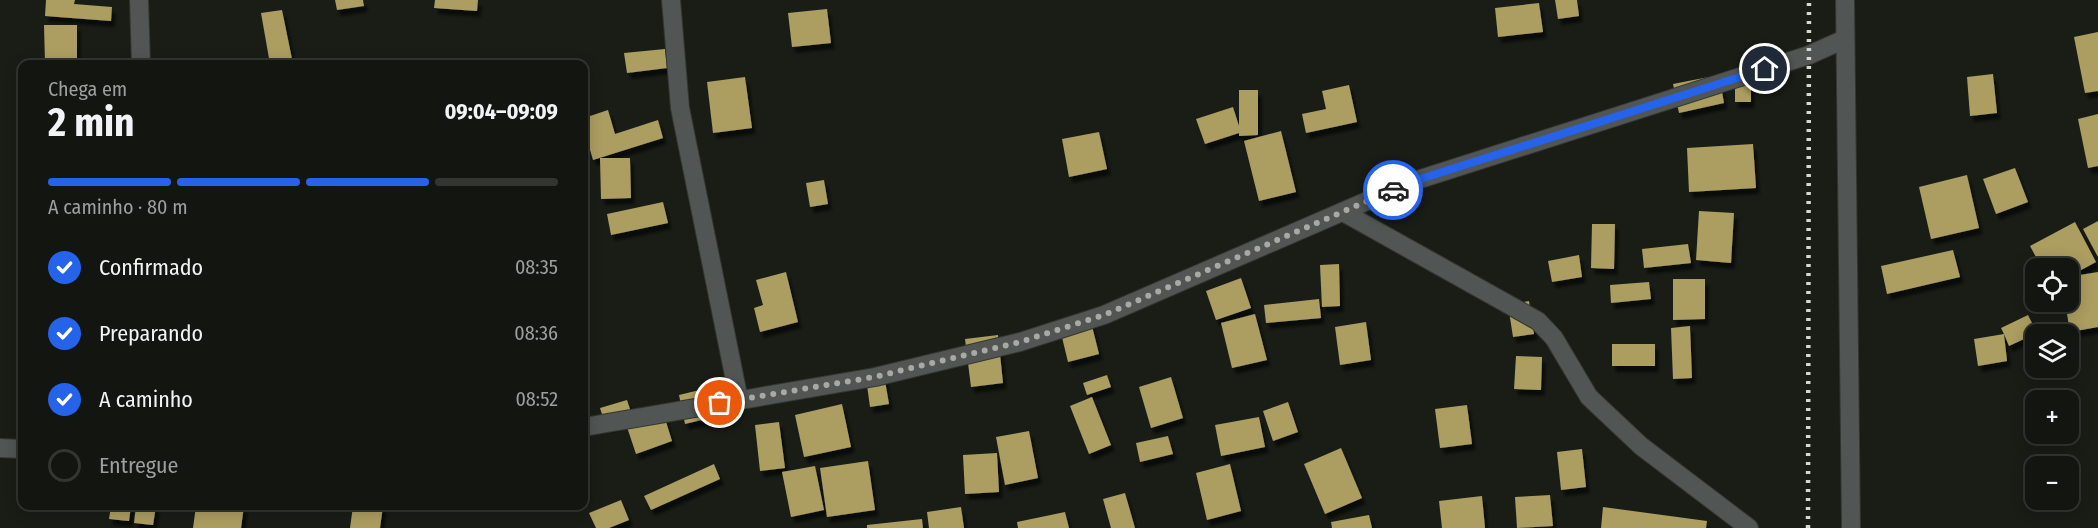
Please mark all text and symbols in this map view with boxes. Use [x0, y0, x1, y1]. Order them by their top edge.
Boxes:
pin [1739, 43, 1790, 94]
icon: home [1748, 52, 1781, 85]
text: Chega em [48, 77, 127, 101]
text: 09:04–09:09 [445, 98, 558, 125]
text: 2 min [48, 100, 134, 146]
courier [1363, 160, 1423, 220]
icon: car [1377, 174, 1410, 207]
text: A caminho · 80 m [48, 195, 188, 219]
icon: check [48, 251, 81, 284]
text: Confirmado [99, 254, 203, 281]
text: 08:35 [515, 255, 558, 279]
map controls [2025, 258, 2079, 510]
button: locate [2025, 258, 2079, 312]
icon: check [48, 317, 81, 350]
text: Preparando [99, 320, 203, 347]
text: 08:36 [514, 321, 558, 345]
button: layers [2025, 324, 2079, 378]
pin [694, 377, 745, 428]
icon: check [48, 383, 81, 416]
text: A caminho [99, 386, 193, 413]
icon: bag [703, 386, 736, 419]
text: 08:52 [515, 387, 558, 411]
button: + [2025, 390, 2079, 444]
text: Entregue [99, 452, 178, 479]
button: − [2025, 456, 2079, 510]

